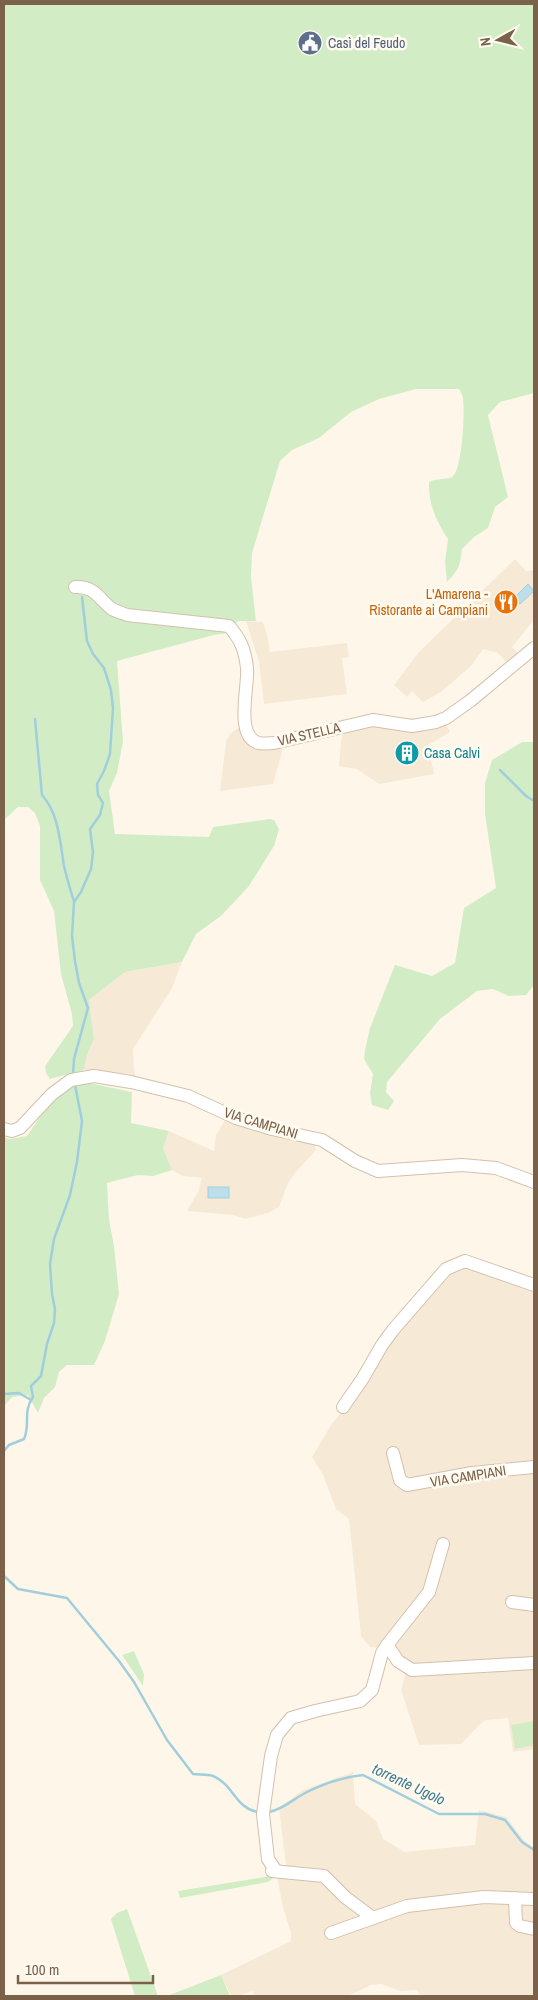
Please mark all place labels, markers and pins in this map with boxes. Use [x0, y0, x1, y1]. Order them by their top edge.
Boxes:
public building icon: Casì del Feudo [297, 30, 323, 56]
place label: Casì del Feudo [328, 34, 405, 52]
place label: L'Amarena - Ristorante ai Campiani [369, 585, 488, 619]
restaurant icon: L'Amarena - Ristorante ai Campiani [493, 589, 519, 615]
building icon: Casa Calvi [394, 740, 420, 766]
place label: Casa Calvi [424, 744, 480, 762]

